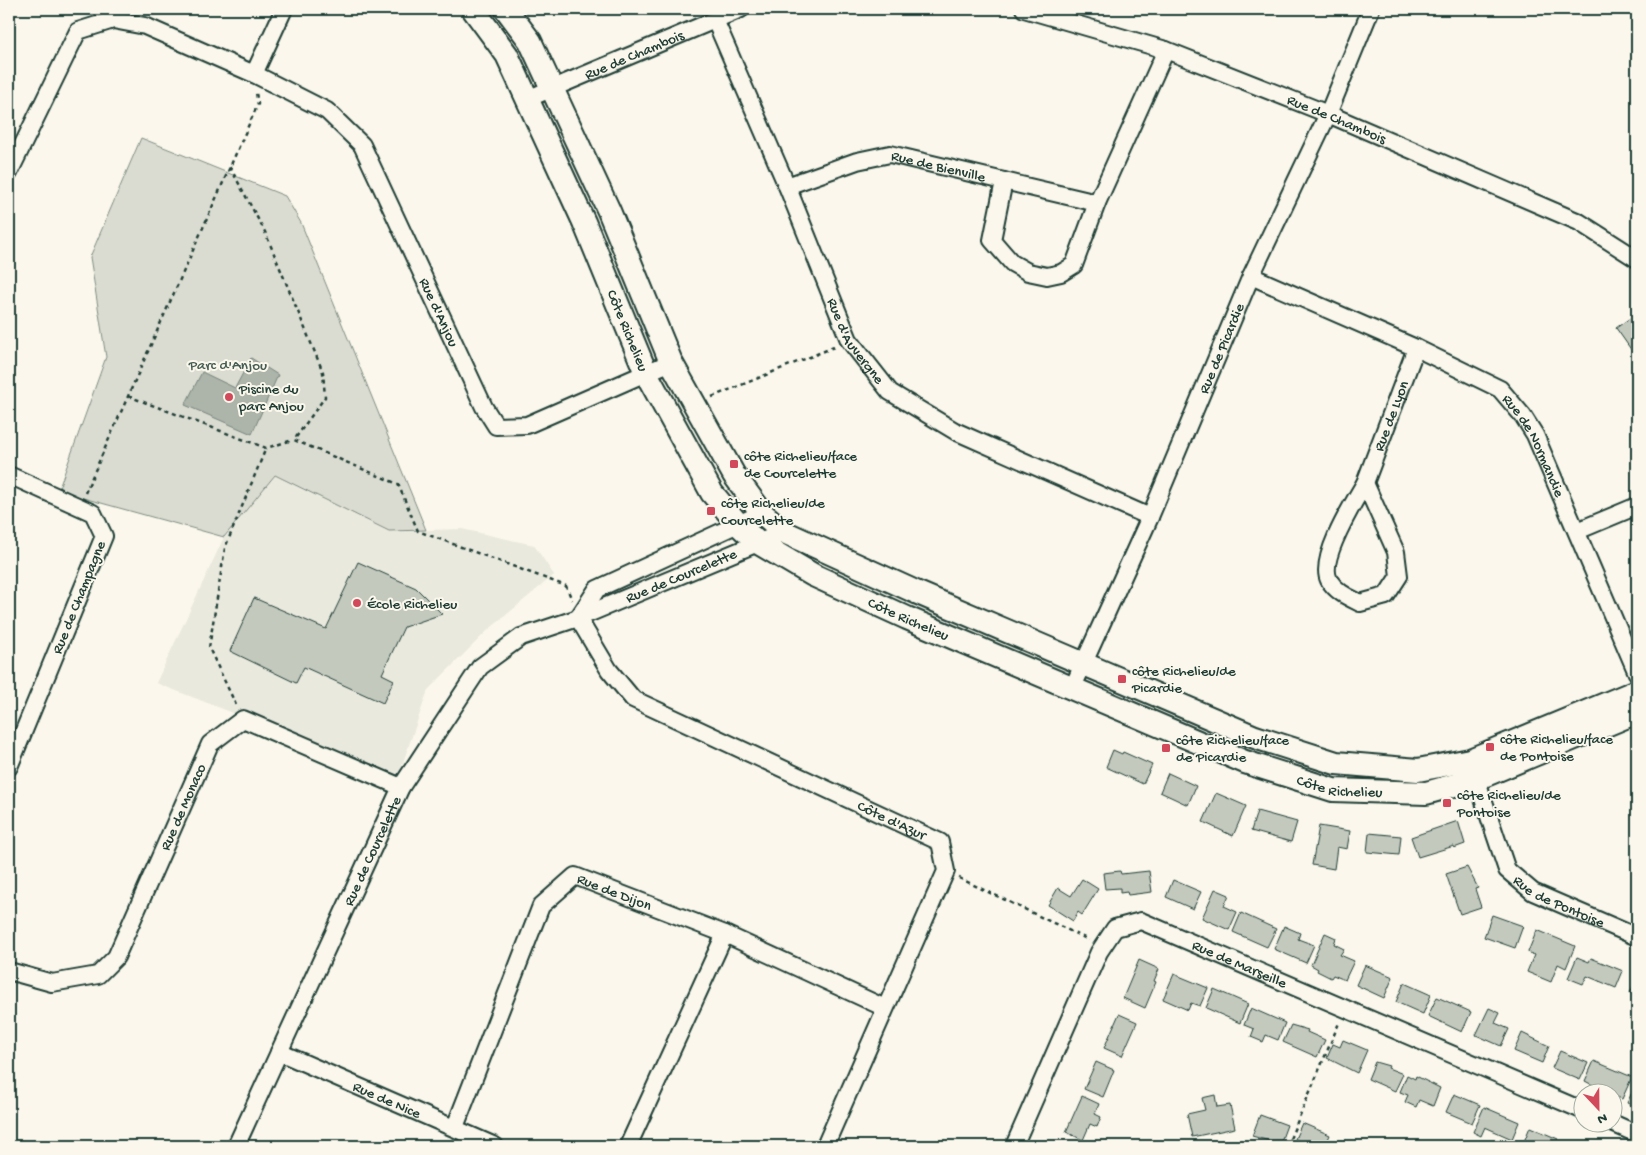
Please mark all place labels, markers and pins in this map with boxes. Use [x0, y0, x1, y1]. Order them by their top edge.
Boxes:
place label: Piscine du parc Anjou [238, 381, 304, 416]
marker: Piscine du parc Anjou [223, 391, 235, 403]
place label: côte Richelieu/face de Courcelette [744, 448, 857, 483]
marker: côte Richelieu/face de Courcelette [728, 458, 740, 470]
place label: côte Richelieu/de Courcelette [721, 495, 825, 530]
marker: côte Richelieu/de Courcelette [705, 505, 717, 517]
place label: École Richelieu [367, 596, 457, 614]
marker: École Richelieu [351, 597, 363, 609]
place label: côte Richelieu/de Picardie [1131, 663, 1236, 698]
marker: côte Richelieu/de Picardie [1116, 673, 1128, 685]
place label: côte Richelieu/face de Pontoise [1500, 731, 1613, 766]
place label: côte Richelieu/face de Picardie [1176, 732, 1289, 767]
marker: côte Richelieu/face de Pontoise [1484, 741, 1496, 753]
marker: côte Richelieu/face de Picardie [1160, 742, 1172, 754]
place label: côte Richelieu/de Pontoise [1456, 787, 1561, 822]
marker: côte Richelieu/de Pontoise [1441, 797, 1453, 809]

